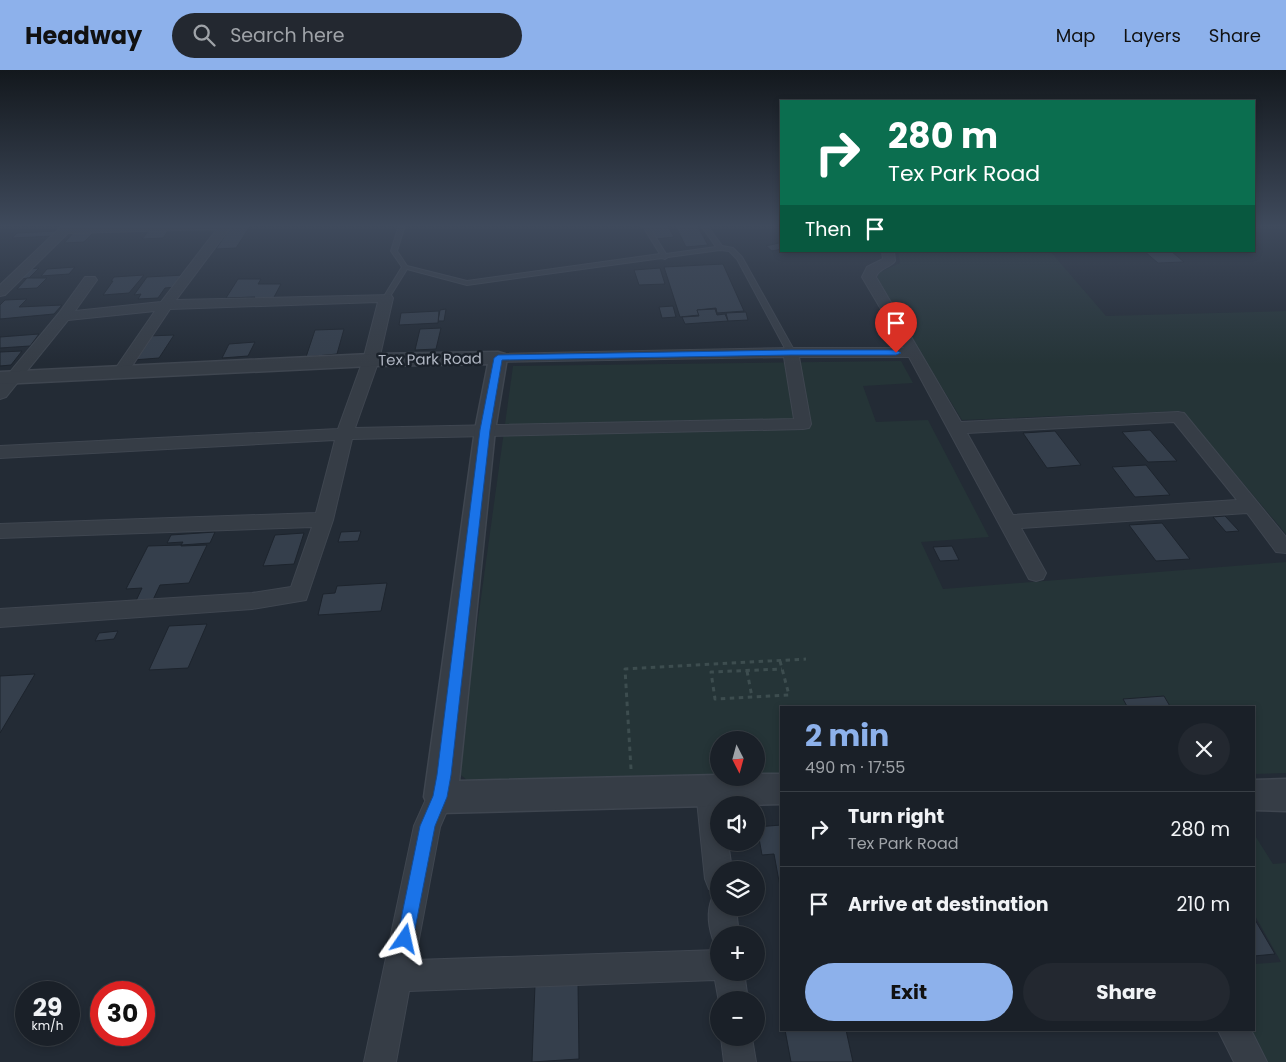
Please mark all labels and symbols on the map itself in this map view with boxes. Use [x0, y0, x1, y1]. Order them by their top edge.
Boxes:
pin [875, 302, 917, 353]
street label: Tex Park Road [378, 348, 482, 370]
north arrow [710, 731, 765, 786]
position arrow [378, 912, 430, 964]
speed limit sign: 30 [90, 981, 155, 1046]

